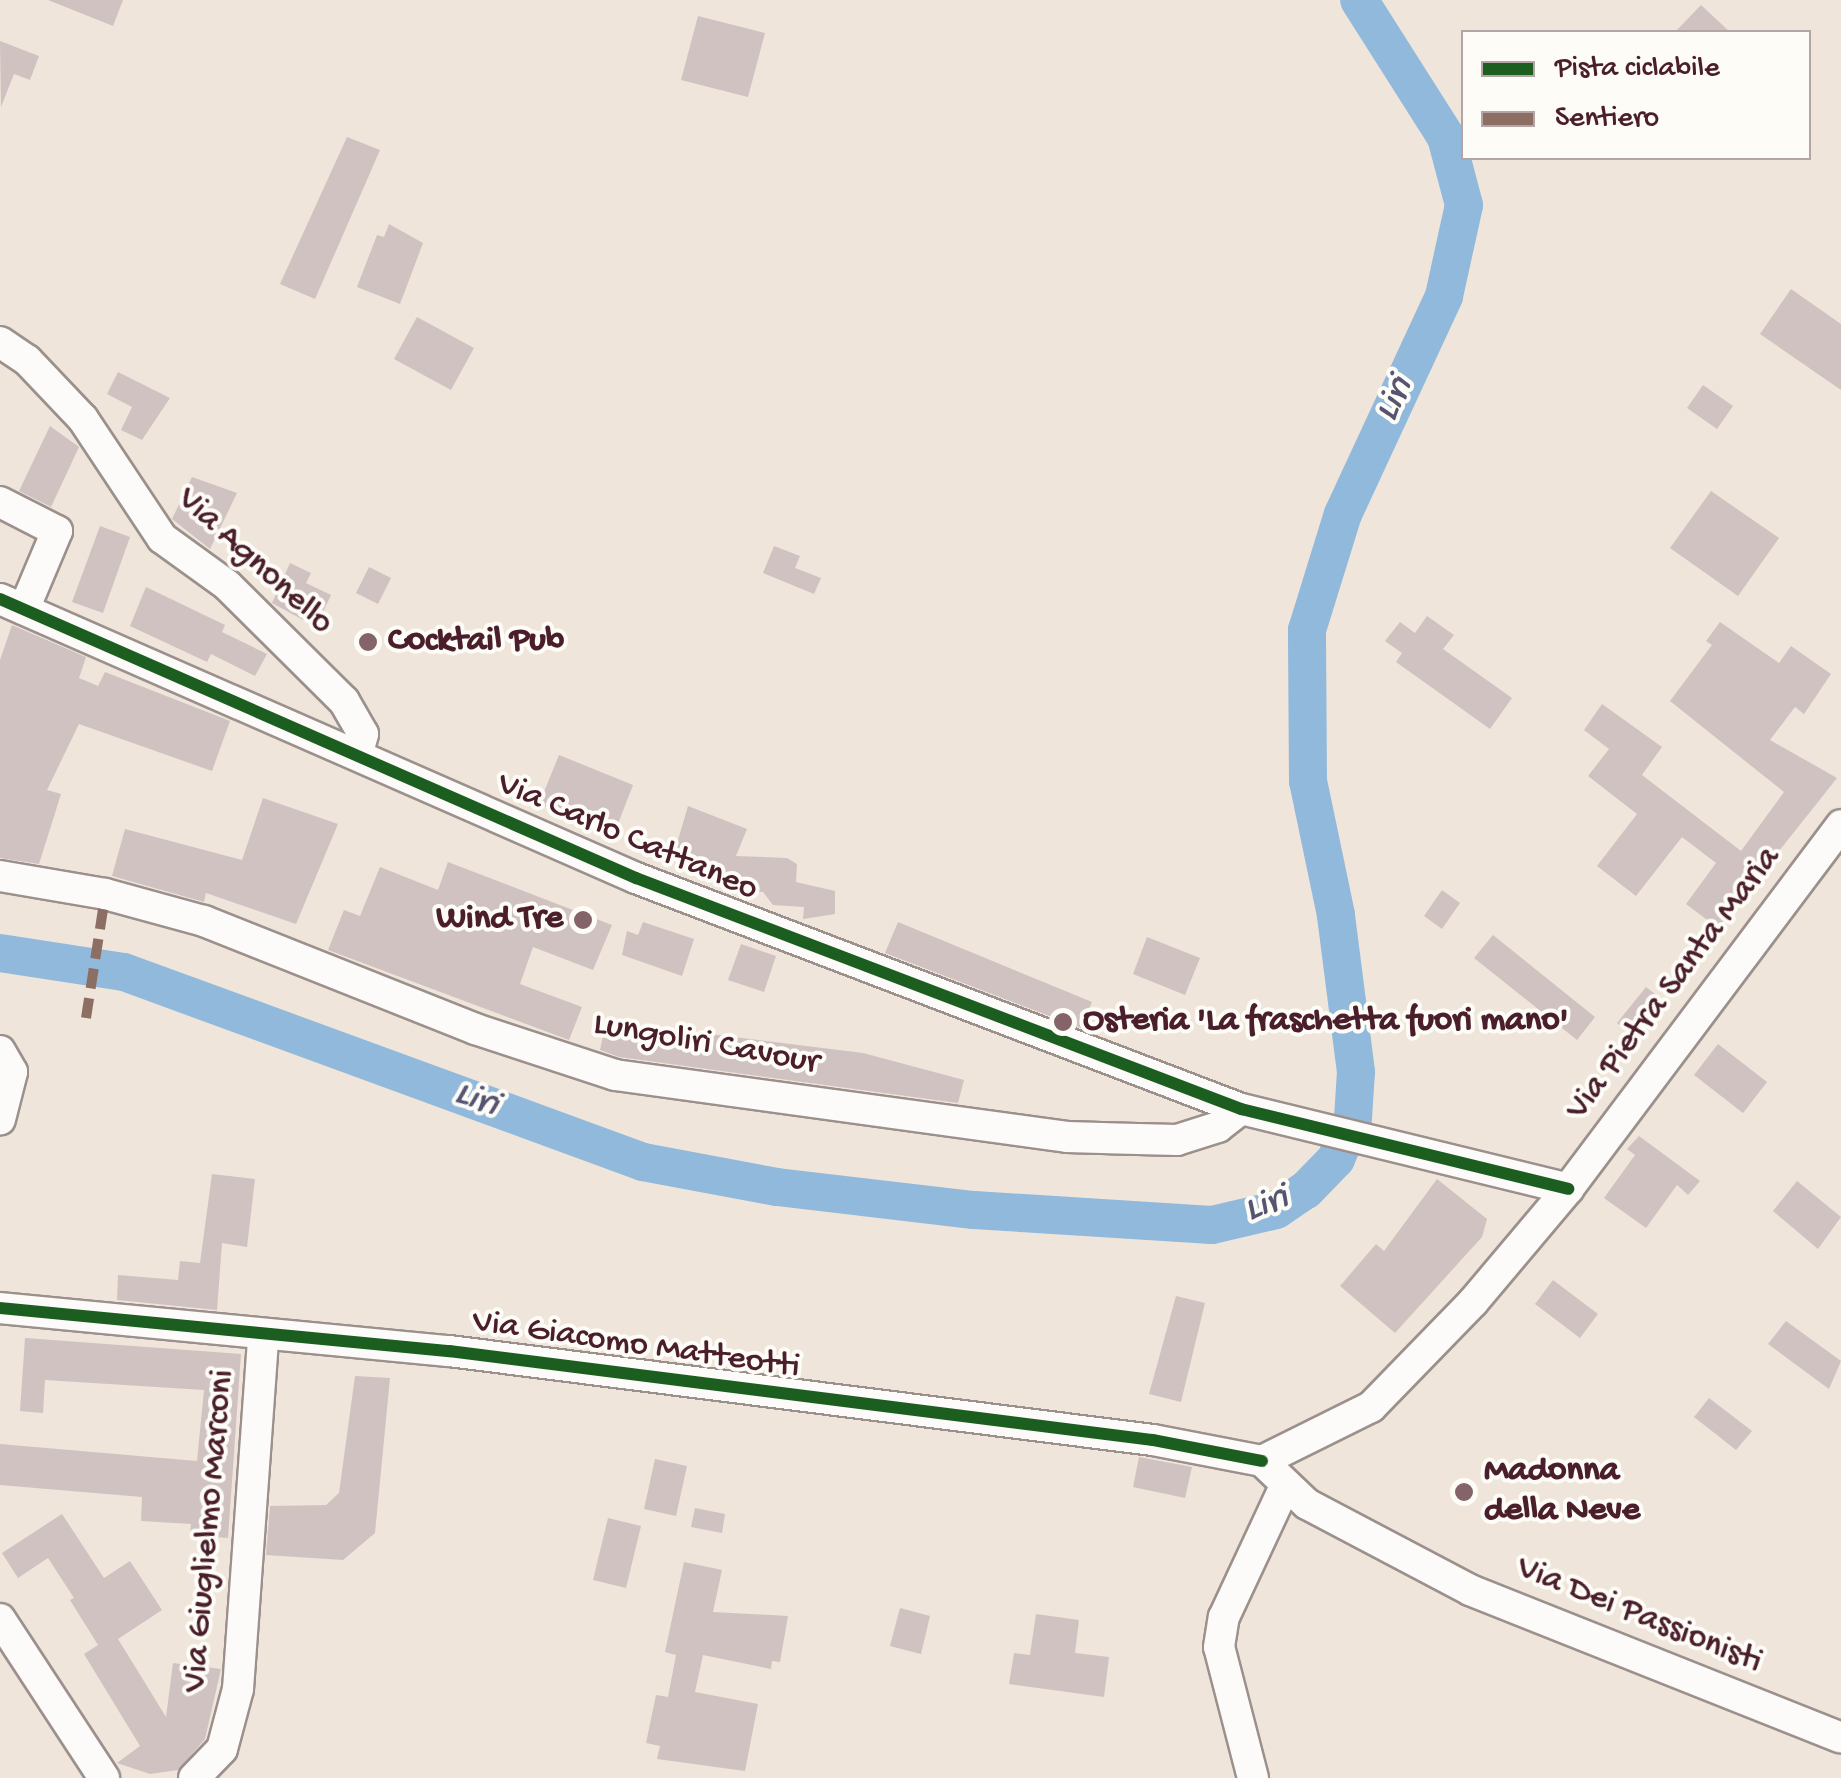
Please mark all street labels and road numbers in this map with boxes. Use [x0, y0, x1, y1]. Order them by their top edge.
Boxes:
street label: Via Agnonello [167, 479, 341, 645]
street label: Via Carlo Cattaneo [490, 764, 764, 912]
street label: Via Pietra Santa Maria [1557, 839, 1791, 1129]
street label: Lungoliri Cavour [590, 1004, 822, 1086]
street label: Via Giacomo Matteotti [470, 1302, 802, 1390]
street label: Via Giuglielmo Marconi [175, 1368, 245, 1694]
street label: Via Dei Passionisti [1510, 1548, 1768, 1684]

